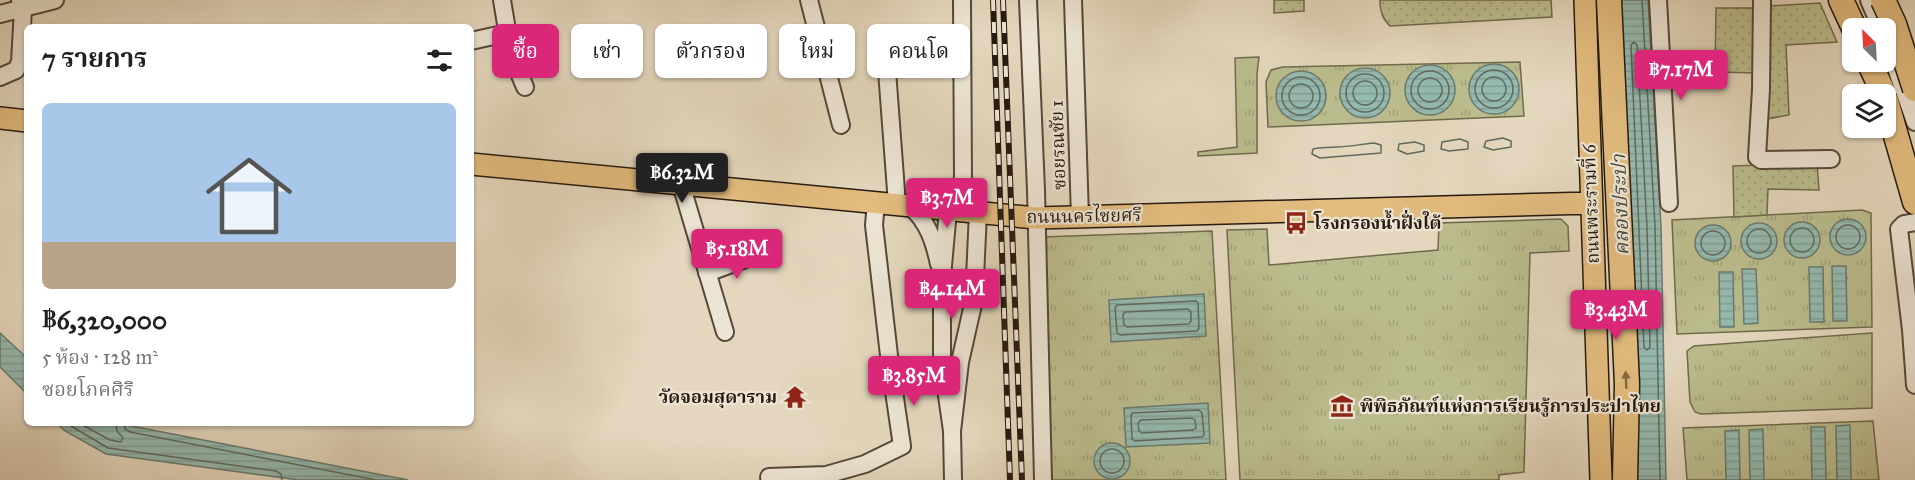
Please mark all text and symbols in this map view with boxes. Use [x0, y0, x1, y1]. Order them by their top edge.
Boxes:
north arrow [1842, 18, 1896, 72]
map controls [1842, 18, 1896, 138]
chip: ซื้อ [492, 24, 559, 78]
chip: เช่า [571, 24, 643, 78]
chip: ตัวกรอง [655, 24, 767, 78]
chip: ใหม่ [779, 24, 855, 78]
chip: คอนโด [867, 24, 970, 78]
text: 7 รายการ [42, 42, 147, 74]
icon: filters [423, 44, 456, 77]
pin: ฿7.17M [1632, 50, 1730, 101]
text: ฿7.17M [1649, 57, 1713, 81]
button: layers [1842, 84, 1896, 138]
street label: ซอยรณชัย 1 [1045, 100, 1071, 190]
icon: home [195, 142, 303, 250]
street label: ถนนพระรามที่ 6 [1575, 143, 1604, 264]
pin: ฿6.32M [633, 153, 731, 204]
water label: คลองประปา [1606, 153, 1634, 256]
text: ฿6.32M [650, 160, 714, 184]
pin: ฿3.7M [905, 178, 989, 229]
text: ฿3.7M [920, 185, 974, 209]
street label: ถนนนครไชยศรี [1026, 203, 1142, 228]
place label: โรงกรองน้ำฝั่งใต้ [1313, 209, 1442, 234]
bus stop icon: โรงกรองน้ำฝั่งใต้ [1283, 210, 1309, 236]
pin: ฿5.18M [688, 229, 786, 280]
text: ฿5.18M [705, 236, 769, 260]
pin: ฿4.14M [903, 269, 1001, 320]
text: ฿4.14M [919, 276, 985, 300]
pin: ฿3.43M [1567, 290, 1665, 341]
text: ฿3.43M [1584, 297, 1648, 321]
text: ฿6,320,000 [42, 304, 167, 336]
text: 5 ห้อง · 128 m² [42, 345, 158, 369]
pin: ฿3.85M [865, 356, 963, 407]
text: ฿3.85M [882, 363, 946, 387]
one-way arrow [1622, 370, 1631, 389]
text: ซอยโภคศิริ [42, 377, 134, 401]
temple icon: วัดจอมสุดาราม [782, 384, 808, 410]
place label: วัดจอมสุดาราม [659, 386, 777, 409]
museum icon: พิพิธภัณฑ์แห่งการเรียนรู้การประปาไทย [1329, 393, 1355, 419]
place label: พิพิธภัณฑ์แห่งการเรียนรู้การประปาไทย [1360, 394, 1661, 417]

